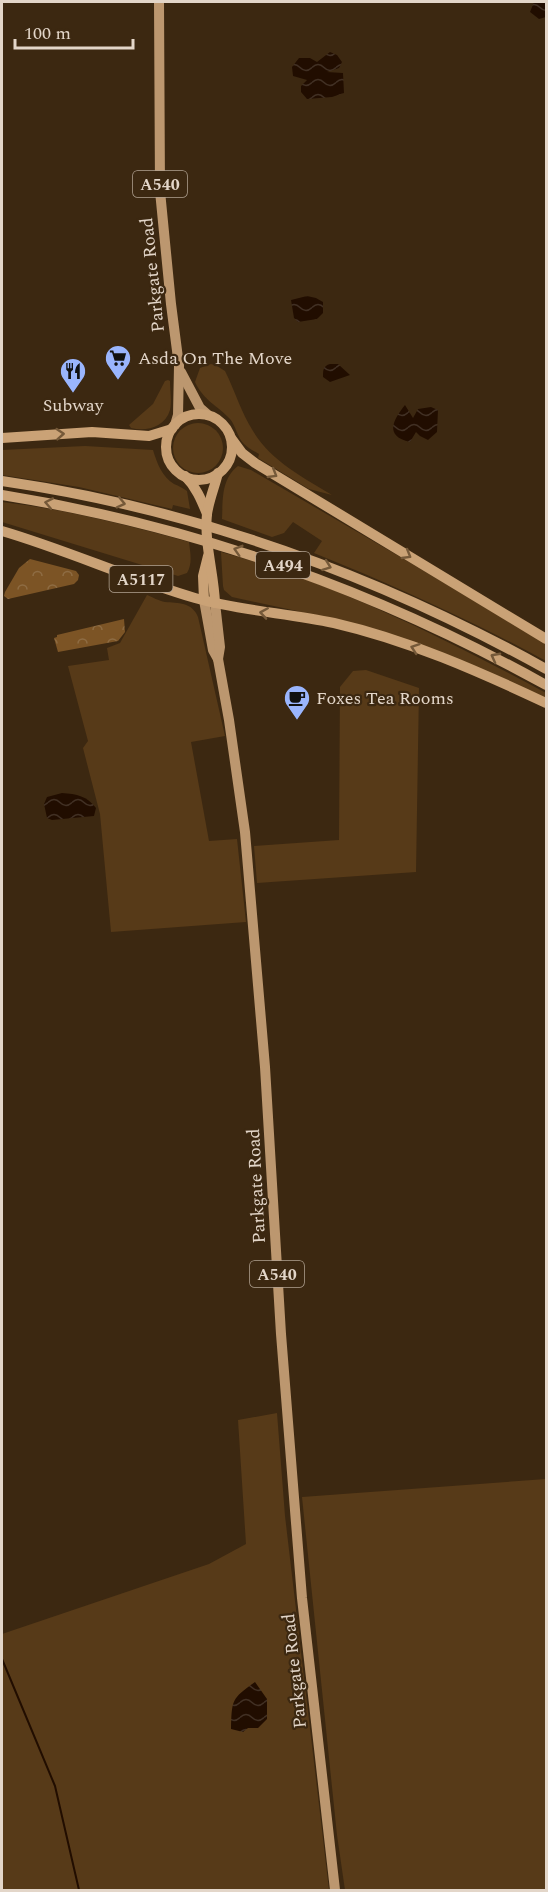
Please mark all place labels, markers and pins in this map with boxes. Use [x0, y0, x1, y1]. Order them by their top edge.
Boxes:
supermarket icon: Asda On The Move [103, 343, 133, 381]
place label: Asda On The Move [138, 345, 292, 372]
restaurant icon: Subway [58, 356, 88, 394]
place label: Subway [43, 392, 105, 419]
cafe icon: Foxes Tea Rooms [282, 683, 312, 721]
place label: Foxes Tea Rooms [316, 685, 454, 712]

